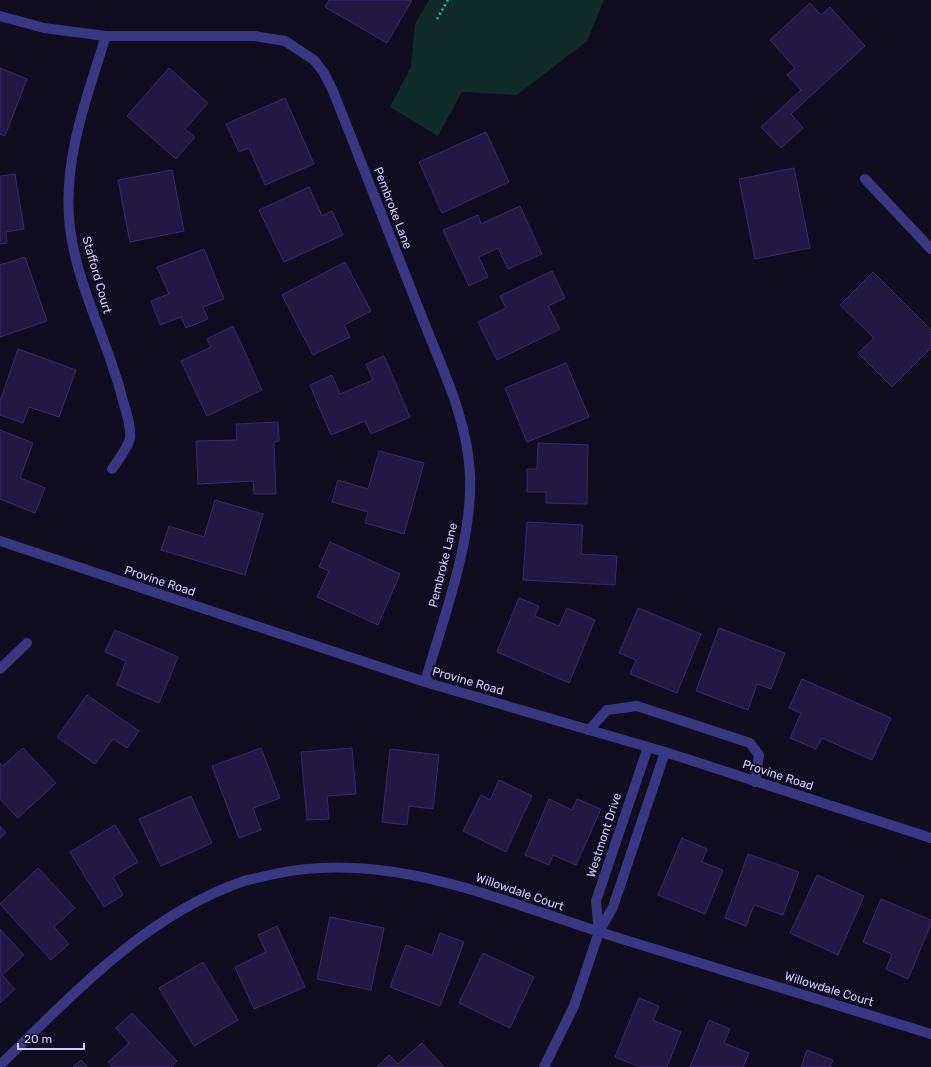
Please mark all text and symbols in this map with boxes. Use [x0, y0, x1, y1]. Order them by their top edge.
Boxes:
street label: Pembroke Lane [371, 165, 415, 251]
street label: Stafford Court [79, 235, 115, 316]
street label: Pembroke Lane [426, 521, 460, 609]
street label: Provine Road [123, 563, 197, 599]
street label: Provine Road [431, 664, 505, 698]
street label: Provine Road [741, 757, 815, 793]
street label: Westmont Drive [584, 791, 624, 879]
street label: Willowdale Court [474, 870, 566, 914]
street label: Willowdale Court [783, 969, 875, 1009]
scale bar [18, 1025, 84, 1051]
text: 20 m [24, 1032, 52, 1046]

